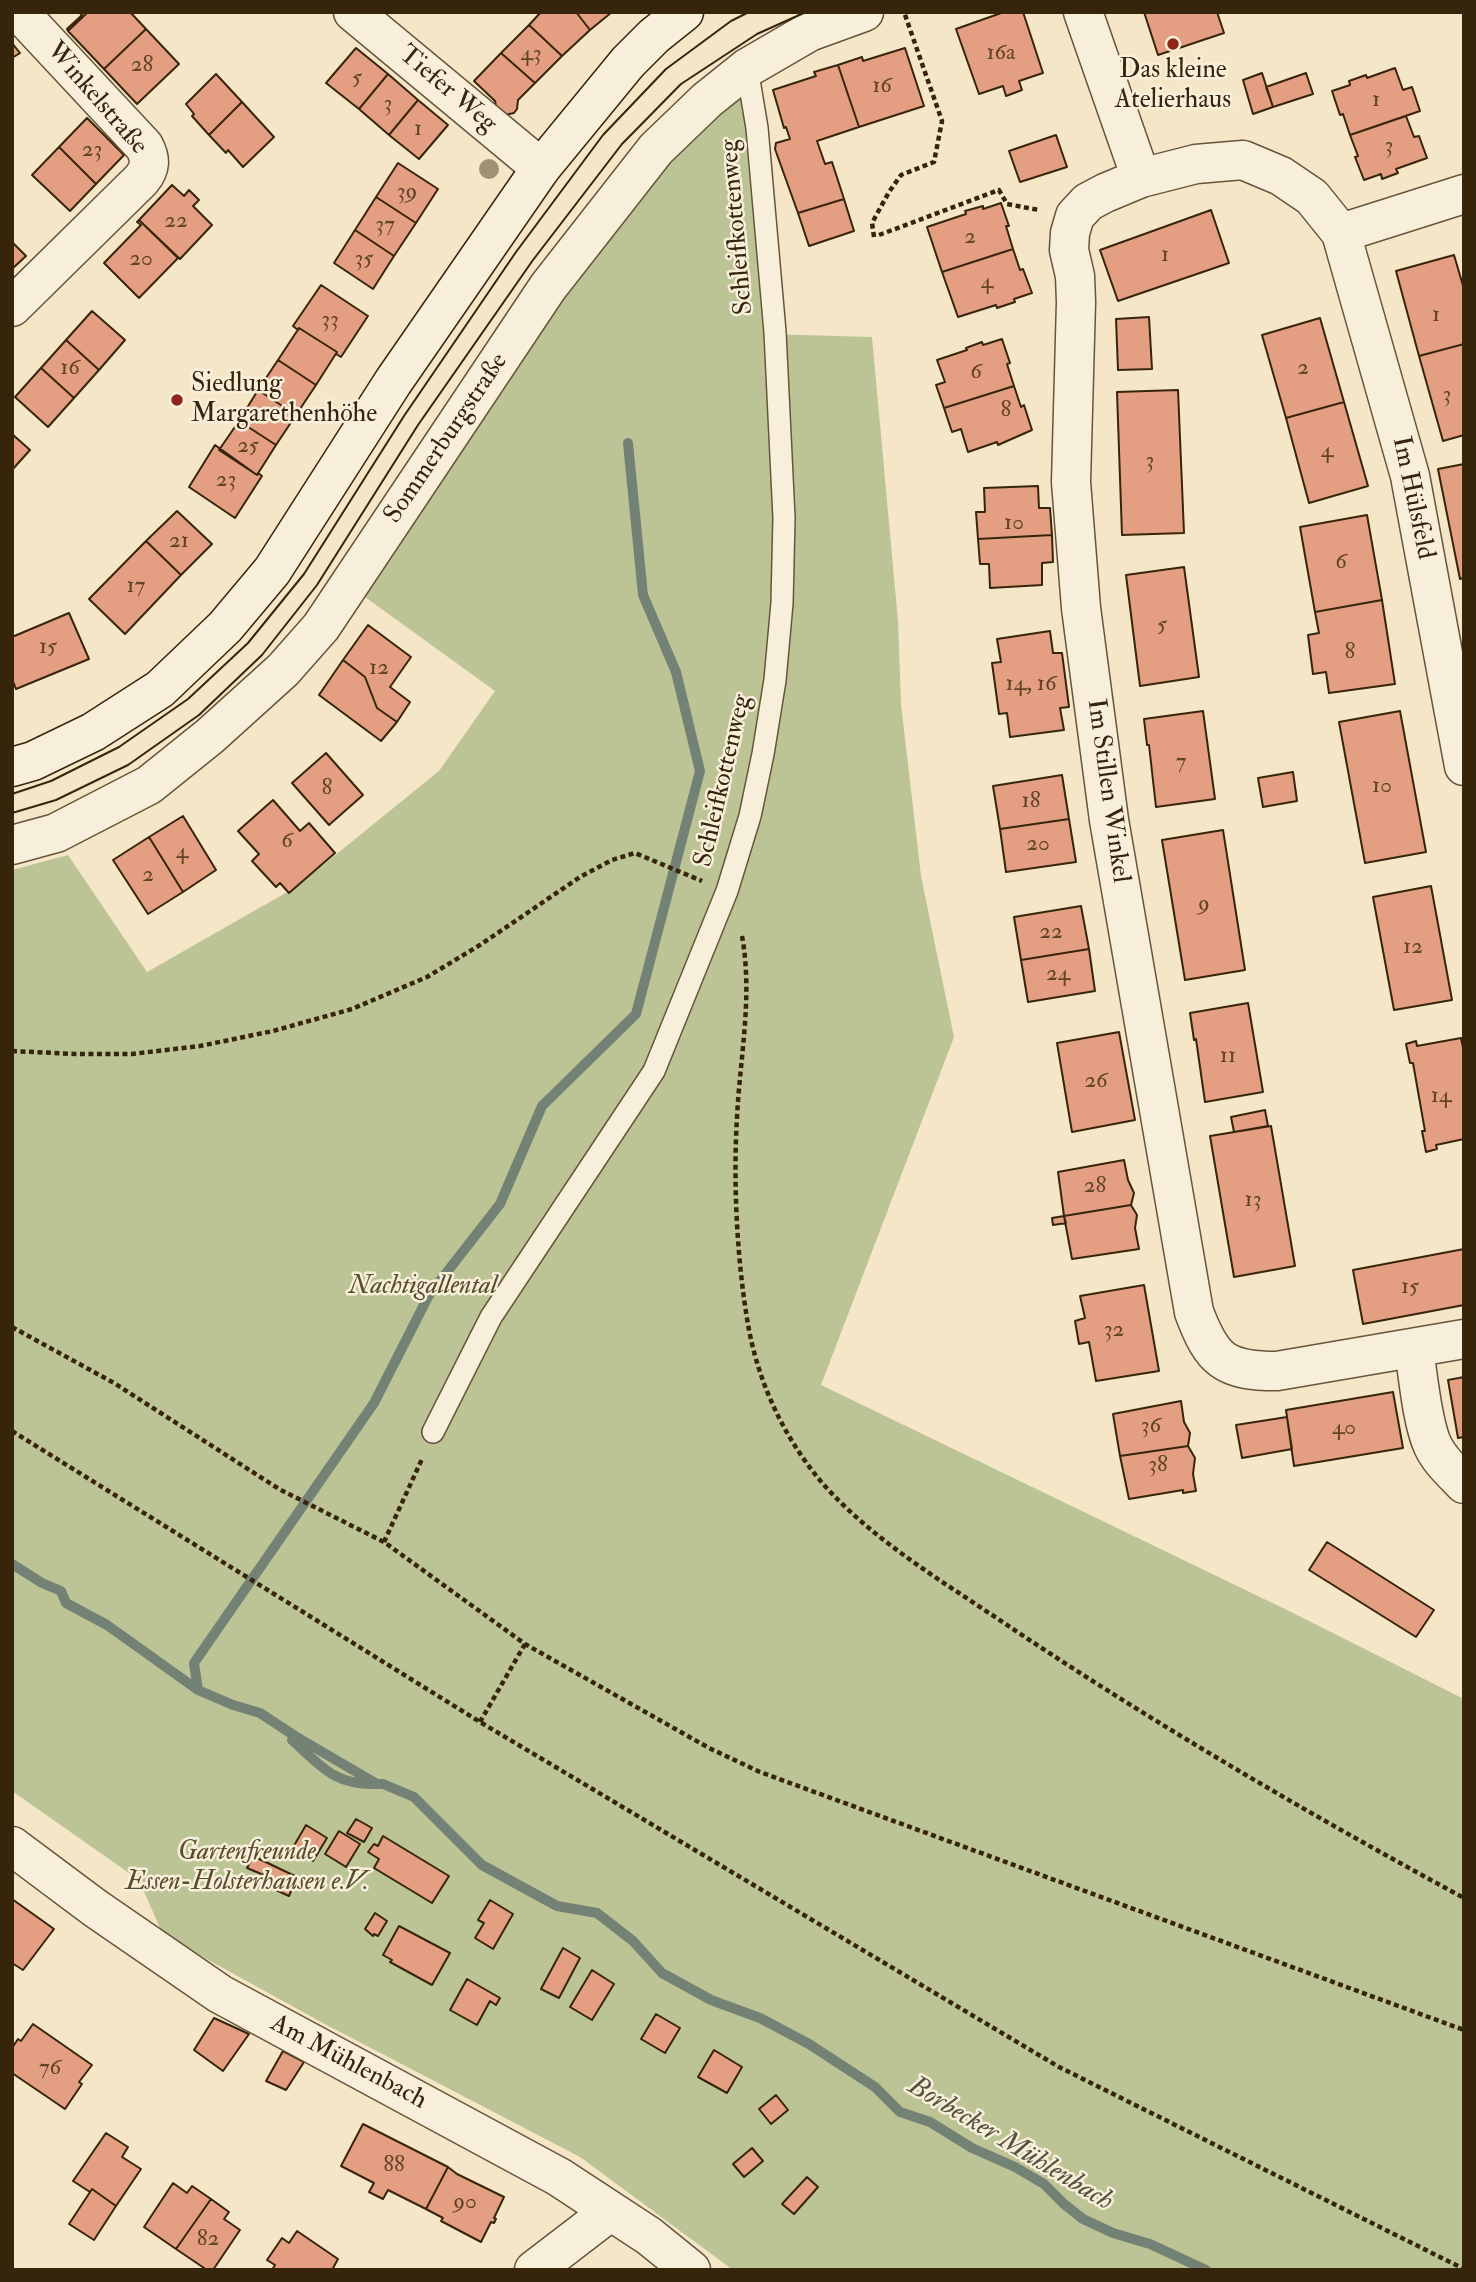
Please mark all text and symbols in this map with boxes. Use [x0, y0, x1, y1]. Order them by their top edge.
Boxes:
street label: Winkelstraße [39, 36, 153, 162]
marker: Das kleine Atelierhaus [1165, 36, 1181, 52]
street label: Tiefer Weg [391, 40, 503, 140]
house number: 16a [986, 40, 1016, 68]
house number: 43 [520, 41, 542, 69]
house number: 28 [131, 52, 153, 80]
place label: Das kleine Atelierhaus [1115, 55, 1231, 116]
house number: 5 [352, 65, 362, 93]
house number: 16 [872, 73, 892, 101]
house number: 1 [1372, 87, 1380, 115]
house number: 3 [384, 91, 392, 119]
house number: 1 [414, 116, 422, 144]
house number: 3 [1385, 133, 1393, 161]
house number: 23 [82, 137, 102, 165]
street label: Schleifkottenweg [715, 138, 761, 316]
house number: 39 [397, 179, 417, 207]
house number: 22 [164, 208, 188, 236]
house number: 37 [375, 212, 395, 240]
house number: 2 [964, 224, 976, 252]
house number: 1 [1161, 242, 1169, 270]
house number: 20 [129, 246, 153, 274]
house number: 35 [355, 246, 373, 274]
house number: 4 [981, 269, 993, 297]
house number: 1 [1432, 302, 1440, 330]
house number: 33 [321, 307, 339, 335]
street label: Sommerburgstraße [378, 348, 516, 530]
house number: 16 [60, 355, 80, 383]
house number: 2 [1297, 355, 1309, 383]
house number: 6 [970, 359, 982, 387]
place label: Siedlung Margarethenhöhe [191, 369, 377, 430]
house number: 3 [1443, 382, 1451, 410]
marker: Siedlung Margarethenhöhe [169, 392, 185, 408]
house number: 8 [1001, 397, 1011, 425]
house number: 25 [237, 433, 259, 461]
street label: Im Hülsfeld [1384, 434, 1440, 562]
house number: 4 [1321, 438, 1333, 466]
house number: 3 [1146, 448, 1154, 476]
house number: 23 [216, 467, 236, 495]
house number: 10 [1004, 510, 1024, 538]
house number: 21 [169, 528, 189, 556]
house number: 6 [1335, 549, 1347, 577]
house number: 17 [127, 573, 145, 601]
house number: 5 [1157, 612, 1167, 640]
house number: 15 [39, 634, 57, 662]
house number: 8 [1345, 639, 1355, 667]
house number: 12 [369, 655, 389, 683]
house number: 14, 16 [1005, 671, 1057, 699]
street label: Schleifkottenweg [689, 692, 759, 870]
street label: Im Stillen Winkel [1079, 697, 1135, 885]
house number: 7 [1176, 749, 1186, 777]
house number: 10 [1372, 773, 1392, 801]
house number: 8 [322, 775, 332, 803]
house number: 18 [1021, 788, 1041, 816]
house number: 6 [281, 828, 293, 856]
house number: 20 [1026, 831, 1050, 859]
house number: 4 [176, 839, 188, 867]
house number: 2 [142, 862, 154, 890]
house number: 9 [1198, 891, 1210, 919]
house number: 22 [1039, 919, 1063, 947]
house number: 12 [1403, 934, 1423, 962]
house number: 24 [1046, 961, 1070, 989]
house number: 11 [1220, 1043, 1236, 1071]
house number: 26 [1084, 1068, 1108, 1096]
house number: 14 [1431, 1083, 1451, 1111]
house number: 28 [1084, 1173, 1106, 1201]
house number: 13 [1244, 1187, 1262, 1215]
park label: Nachtigallental [349, 1271, 497, 1303]
house number: 15 [1401, 1274, 1419, 1302]
house number: 32 [1104, 1317, 1124, 1345]
house number: 36 [1141, 1413, 1161, 1441]
house number: 40 [1332, 1415, 1356, 1443]
house number: 38 [1148, 1452, 1168, 1480]
park label: Gartenfreunde Essen-Holsterhausen e.V. [125, 1837, 369, 1898]
street label: Am Mühlenbach [265, 2009, 431, 2117]
house number: 76 [39, 2055, 61, 2083]
water label: Borbecker Mühlenbach [901, 2070, 1119, 2220]
house number: 88 [383, 2152, 405, 2180]
house number: 90 [453, 2189, 477, 2217]
house number: 82 [197, 2226, 219, 2254]

